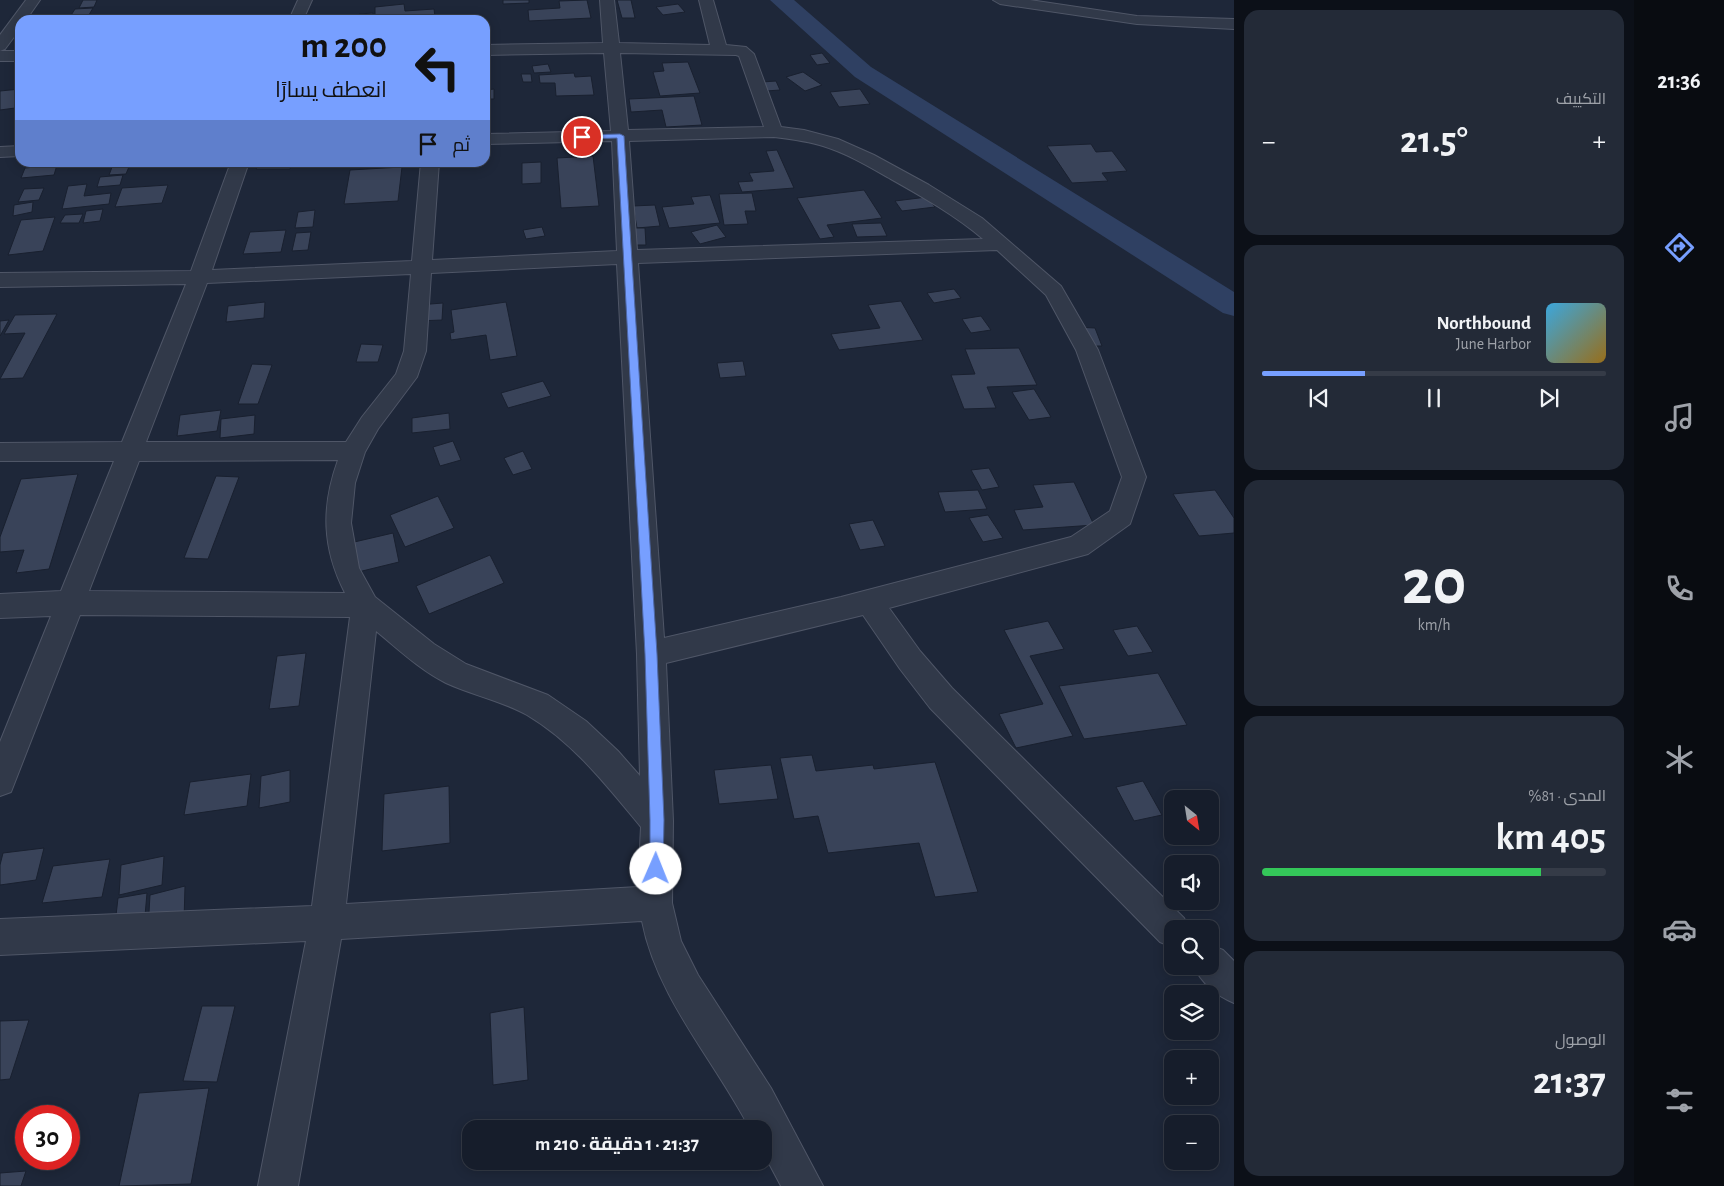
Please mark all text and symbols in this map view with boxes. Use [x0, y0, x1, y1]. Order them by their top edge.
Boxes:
text: 200 m [300, 29, 387, 64]
icon: left [405, 35, 470, 100]
text: 21:36 [1657, 70, 1701, 92]
text: انعطف يسارًا [275, 79, 387, 101]
text: التكييف [1556, 91, 1606, 107]
pin [561, 116, 603, 158]
text: 21.5° [1400, 122, 1468, 160]
icon: arrive [568, 123, 596, 151]
text: − [1262, 128, 1275, 156]
text: + [1593, 128, 1606, 156]
icon: arrive [414, 130, 442, 158]
text: ثم [452, 136, 470, 155]
icon: directions [1662, 230, 1697, 265]
text: Northbound [1436, 314, 1531, 333]
text: June Harbor [1456, 336, 1531, 352]
icon: previous [1305, 384, 1333, 412]
icon: pause [1420, 384, 1448, 412]
icon: next [1535, 384, 1563, 412]
icon: music [1662, 400, 1697, 435]
text: 20 [1402, 551, 1466, 616]
icon: phone [1662, 571, 1697, 606]
text: km/h [1418, 617, 1451, 633]
icon: climate [1662, 742, 1697, 777]
text: المدى · 81% [1528, 788, 1606, 804]
north arrow [1164, 790, 1219, 845]
map controls [1164, 790, 1219, 1170]
text: 405 km [1495, 819, 1606, 857]
position arrow [629, 842, 681, 894]
button: sound [1164, 855, 1219, 910]
icon: car [1662, 912, 1697, 947]
button: search [1164, 920, 1219, 975]
button: layers [1164, 985, 1219, 1040]
text: الوصول [1555, 1032, 1606, 1048]
button: + [1164, 1050, 1219, 1105]
text: 21:37 [1533, 1063, 1606, 1101]
icon: filters [1662, 1083, 1697, 1118]
speed limit sign: 30 [15, 1105, 80, 1170]
button: − [1164, 1115, 1219, 1170]
text: 21:37 · 1 دقيقة · 210 m [535, 1135, 699, 1154]

